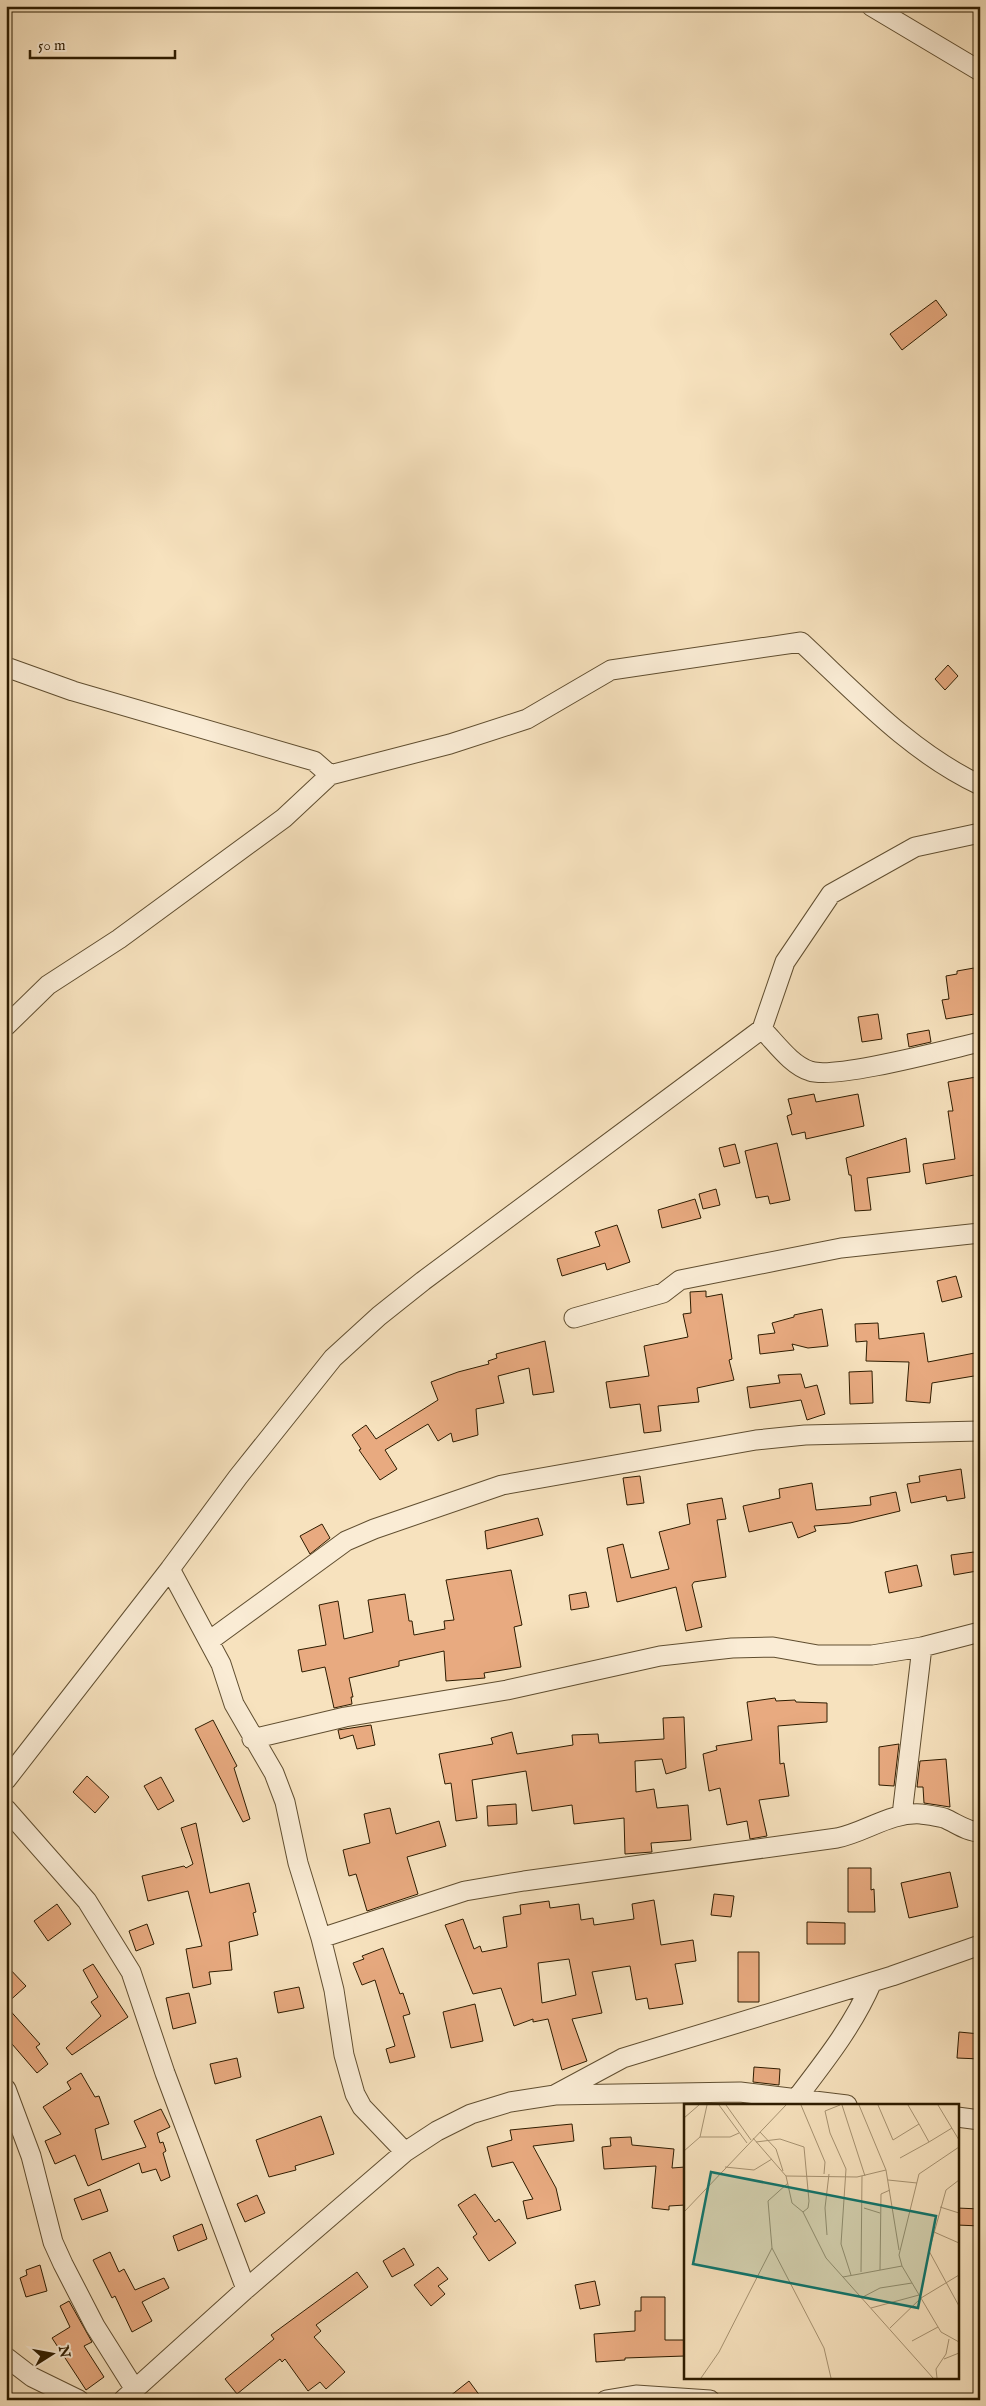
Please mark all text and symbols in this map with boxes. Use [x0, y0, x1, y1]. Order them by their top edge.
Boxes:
scale bar [30, 28, 175, 60]
text: 50 m [38, 36, 66, 55]
inset map [684, 2104, 958, 2378]
north arrow [28, 2328, 78, 2378]
text: N [54, 2343, 74, 2359]

